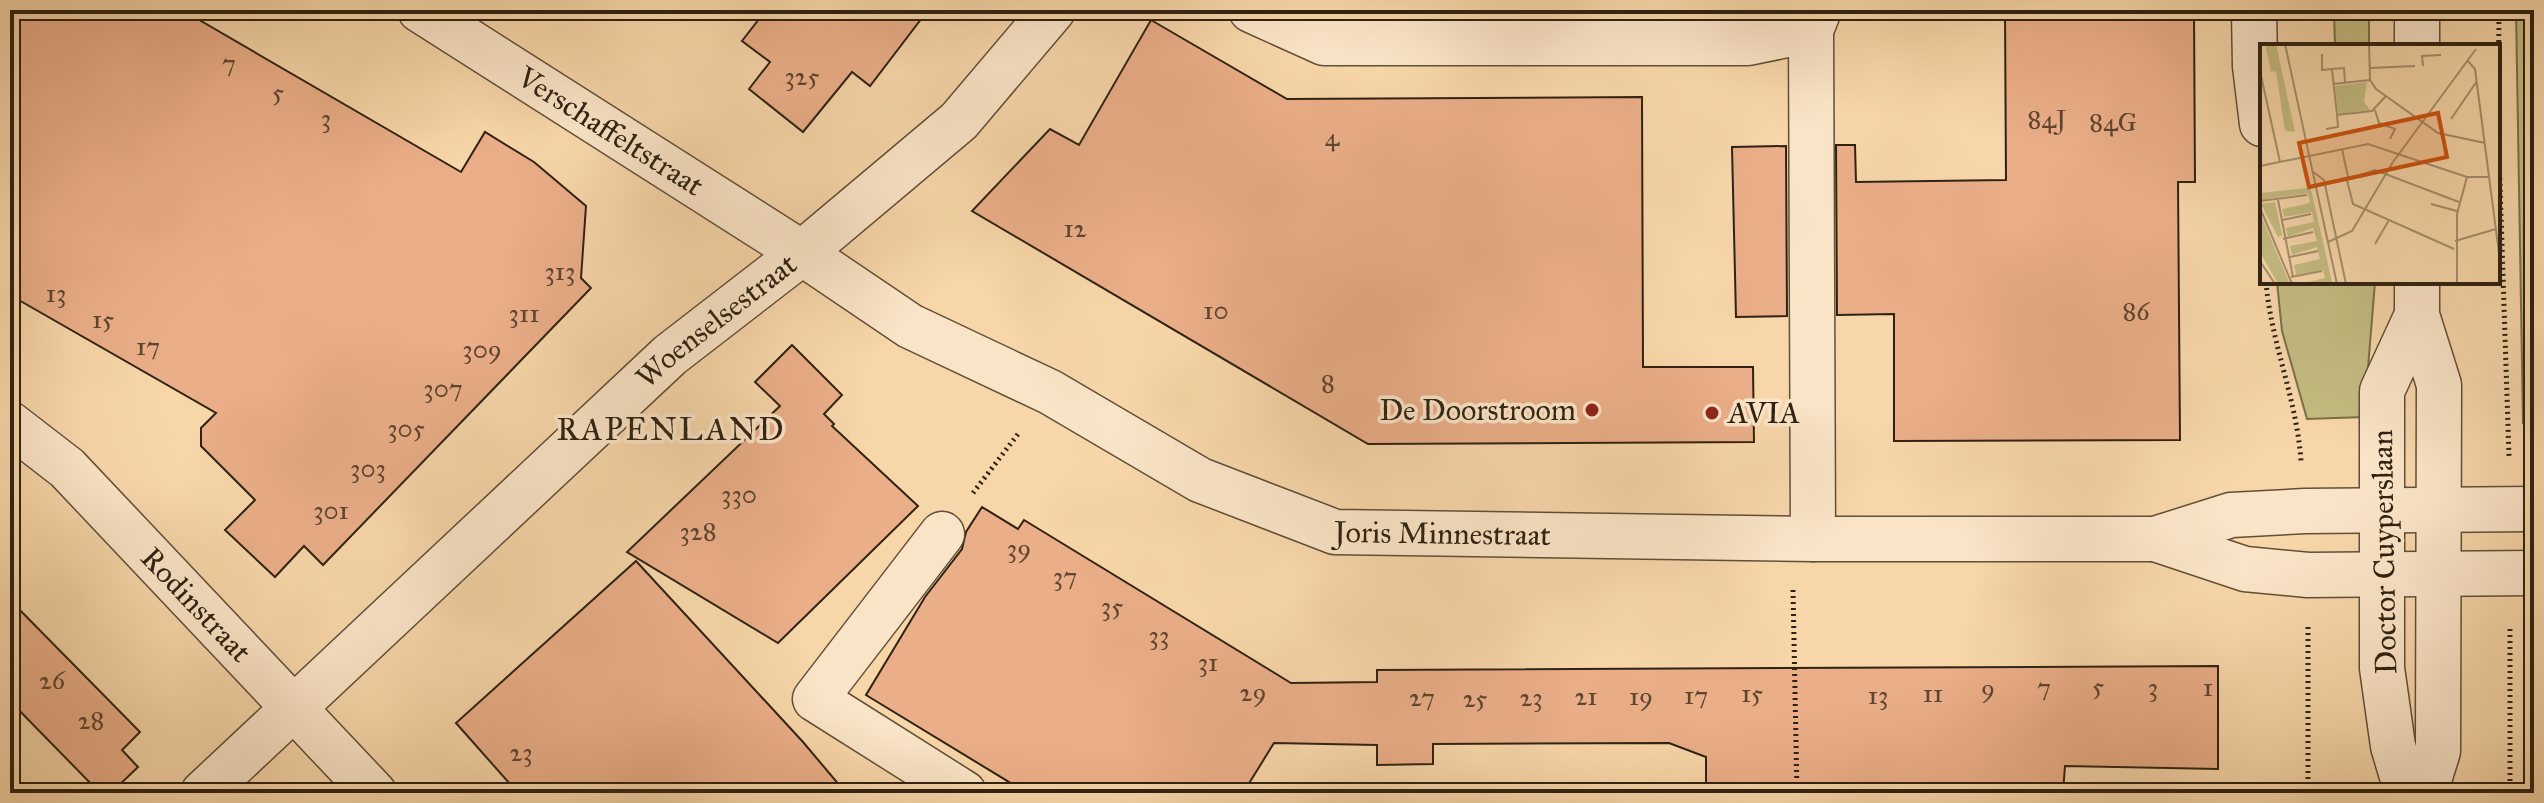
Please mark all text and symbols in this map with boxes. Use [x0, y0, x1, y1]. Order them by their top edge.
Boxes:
inset map [2260, 44, 2500, 284]
house number: 7 [222, 47, 236, 79]
street label: Verschaffeltstraat [510, 58, 711, 204]
house number: 325 [784, 60, 820, 92]
house number: 5 [272, 76, 284, 108]
house number: 3 [321, 102, 331, 134]
house number: 84J [2028, 103, 2067, 135]
house number: 84G [2089, 106, 2137, 138]
house number: 4 [1325, 121, 1340, 153]
house number: 12 [1063, 212, 1087, 244]
street label: Woenselsestraat [629, 246, 804, 395]
house number: 313 [544, 255, 576, 287]
house number: 13 [46, 277, 66, 309]
house number: 10 [1203, 294, 1229, 326]
house number: 86 [2122, 295, 2150, 327]
house number: 311 [509, 297, 539, 329]
house number: 15 [92, 303, 114, 335]
house number: 17 [136, 330, 160, 362]
house number: 309 [462, 333, 502, 365]
house number: 8 [1321, 367, 1335, 399]
house number: 307 [423, 372, 463, 404]
place label: De Doorstroom [1379, 392, 1576, 428]
place label: AVIA [1726, 395, 1800, 431]
marker: De Doorstroom [1583, 401, 1601, 419]
marker: AVIA [1703, 404, 1721, 422]
district label: RAPENLAND [557, 410, 785, 449]
house number: 305 [387, 412, 425, 444]
street label: Doctor Cuyperslaan [2364, 429, 2404, 675]
house number: 303 [350, 452, 386, 484]
house number: 330 [721, 478, 757, 510]
house number: 301 [313, 494, 349, 526]
street label: Joris Minnestraat [1331, 514, 1551, 553]
house number: 328 [679, 515, 717, 547]
house number: 39 [1007, 532, 1031, 564]
street label: Rodinstraat [133, 540, 259, 670]
house number: 37 [1053, 560, 1077, 592]
house number: 35 [1101, 590, 1123, 622]
house number: 33 [1149, 619, 1169, 651]
house number: 31 [1198, 646, 1218, 678]
house number: 26 [39, 664, 66, 696]
house number: 5 [2092, 670, 2104, 702]
house number: 7 [2037, 671, 2051, 703]
house number: 3 [2148, 671, 2158, 703]
house number: 1 [2203, 671, 2213, 703]
house number: 9 [1981, 672, 1995, 704]
house number: 29 [1240, 676, 1266, 708]
house number: 15 [1741, 677, 1763, 709]
house number: 11 [1923, 677, 1943, 709]
house number: 17 [1684, 679, 1708, 711]
house number: 13 [1868, 679, 1888, 711]
house number: 21 [1574, 680, 1598, 712]
house number: 19 [1629, 680, 1653, 712]
house number: 27 [1409, 681, 1435, 713]
house number: 23 [1519, 681, 1543, 713]
house number: 25 [1463, 682, 1487, 714]
house number: 28 [78, 704, 104, 736]
house number: 23 [509, 736, 533, 768]

